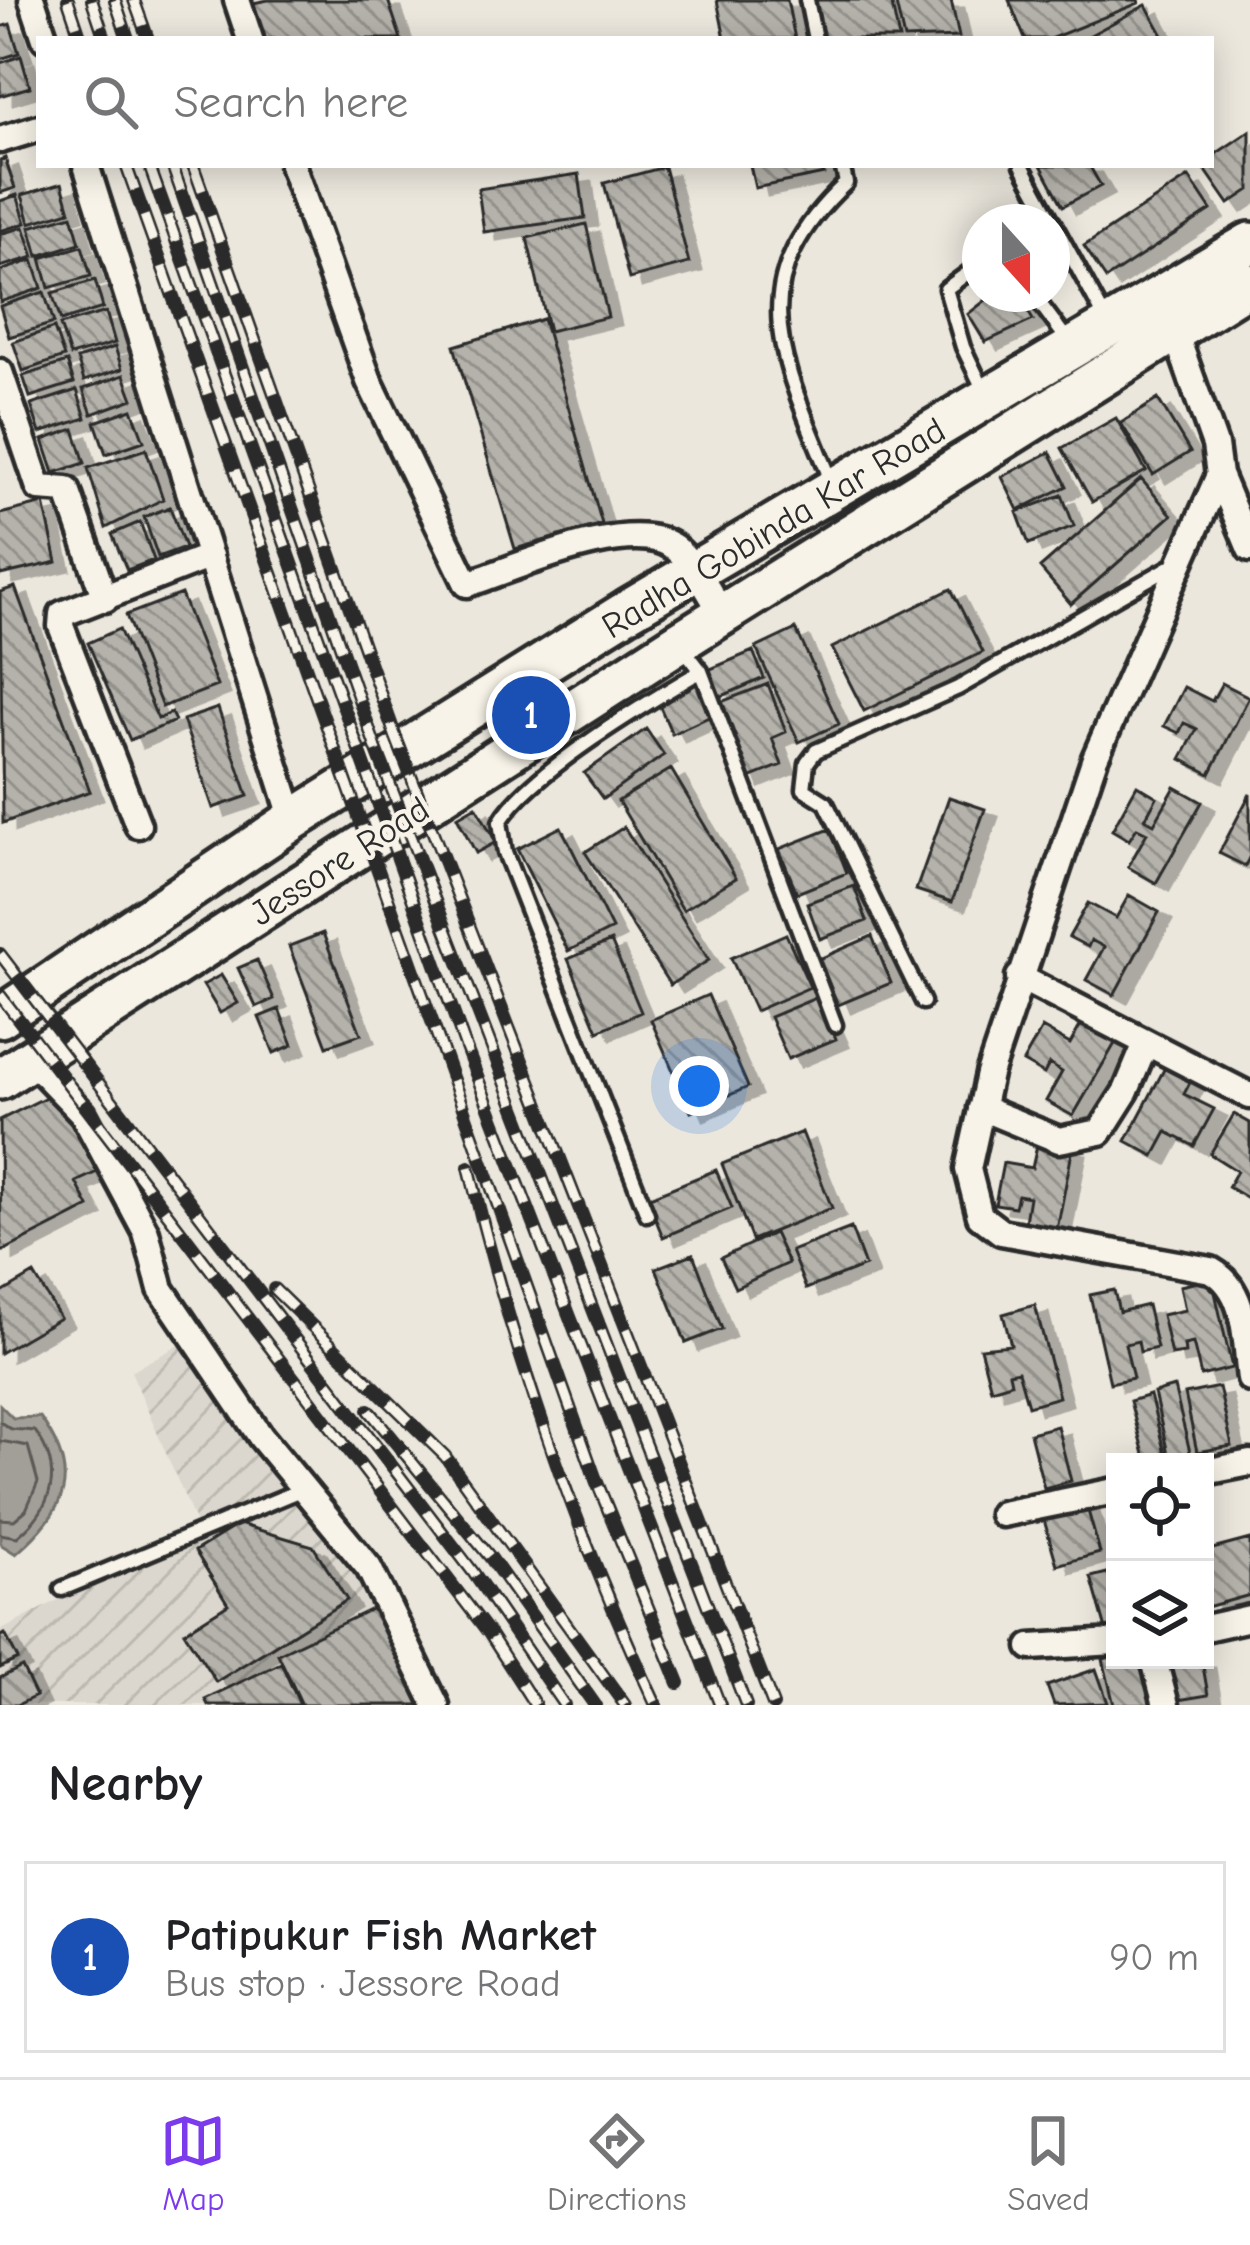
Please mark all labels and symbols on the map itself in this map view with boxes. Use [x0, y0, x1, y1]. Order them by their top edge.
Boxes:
north arrow [962, 204, 1070, 312]
street label: Radha Gobinda Kar Road [595, 409, 953, 647]
pin: 1 [492, 670, 570, 760]
street label: Jessore Road [243, 788, 437, 934]
your location [669, 1056, 729, 1116]

